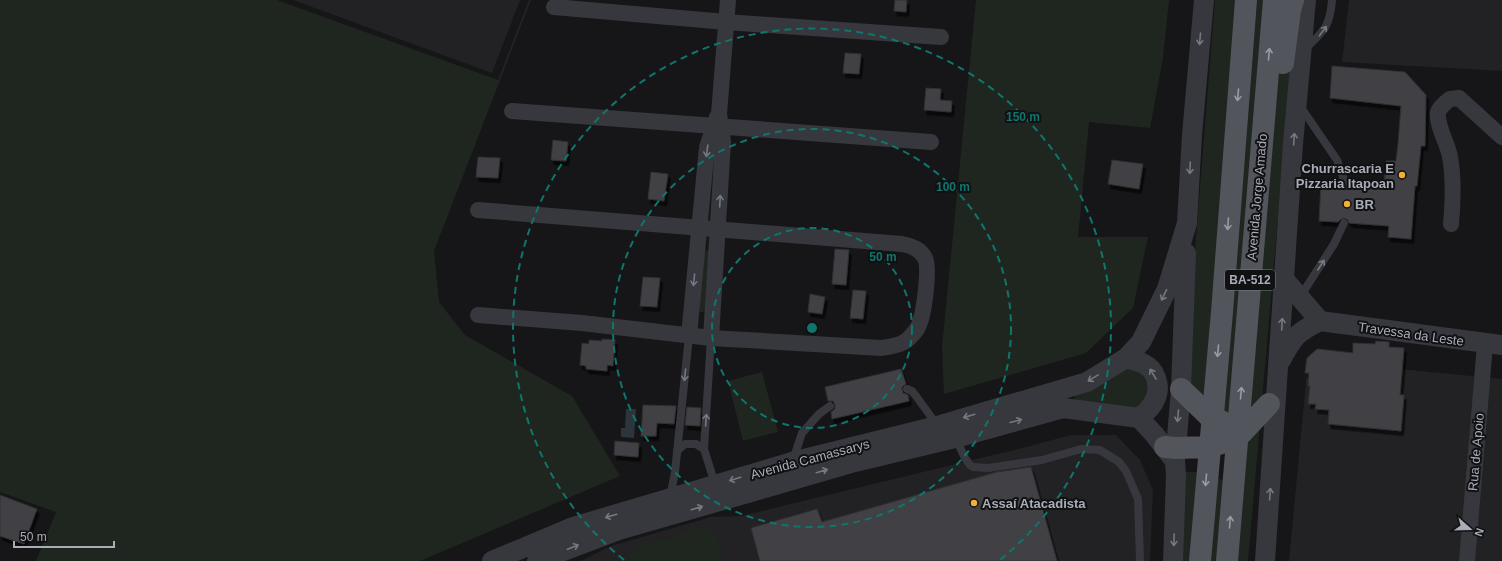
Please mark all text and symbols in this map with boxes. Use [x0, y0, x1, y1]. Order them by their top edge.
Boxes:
one-way arrow [1319, 25, 1327, 36]
one-way arrow [1197, 32, 1204, 45]
one-way arrow [1266, 48, 1273, 61]
one-way arrow [1235, 88, 1242, 101]
text: 150 m [1006, 110, 1040, 124]
street label: Avenida Jorge Amado [1244, 133, 1270, 261]
one-way arrow [1290, 133, 1297, 146]
one-way arrow [703, 144, 711, 157]
one-way arrow [1187, 161, 1194, 174]
place label: Churrascaria E Pizzaria Itapoan [1296, 161, 1394, 191]
marker: Churrascaria E Pizzaria Itapoan [1397, 170, 1407, 180]
text: 100 m [936, 180, 970, 194]
one-way arrow [716, 195, 723, 208]
place label: BR [1355, 197, 1374, 212]
marker: BR [1342, 199, 1352, 209]
one-way arrow [1225, 217, 1232, 230]
text: 50 m [869, 250, 897, 264]
one-way arrow [1316, 259, 1325, 270]
road number: BA-512 [1225, 270, 1275, 290]
one-way arrow [690, 273, 698, 286]
one-way arrow [1160, 288, 1167, 300]
one-way arrow [1278, 318, 1285, 331]
street label: Travessa da Leste [1357, 319, 1465, 349]
centre of rings [805, 321, 819, 335]
one-way arrow [1214, 344, 1222, 357]
one-way arrow [681, 368, 688, 381]
one-way arrow [1149, 368, 1157, 380]
one-way arrow [1088, 374, 1099, 382]
one-way arrow [1237, 387, 1245, 400]
one-way arrow [1175, 409, 1182, 422]
street label: Rua de Apoio [1465, 412, 1487, 492]
one-way arrow [963, 413, 976, 420]
one-way arrow [702, 414, 709, 427]
one-way arrow [1009, 417, 1022, 424]
street label: Avenida Camassarys [749, 436, 872, 482]
one-way arrow [815, 467, 828, 474]
one-way arrow [1203, 473, 1210, 486]
one-way arrow [729, 476, 742, 483]
one-way arrow [1266, 488, 1273, 501]
place label: Assaí Atacadista [982, 496, 1086, 511]
marker: Assaí Atacadista [969, 498, 979, 508]
one-way arrow [691, 504, 704, 511]
north arrow [1450, 509, 1490, 549]
one-way arrow [604, 513, 617, 520]
one-way arrow [1227, 516, 1234, 529]
scale bar [14, 523, 114, 549]
text: N [1472, 527, 1486, 538]
text: 50 m [20, 530, 47, 544]
one-way arrow [1170, 533, 1178, 546]
one-way arrow [567, 543, 580, 550]

